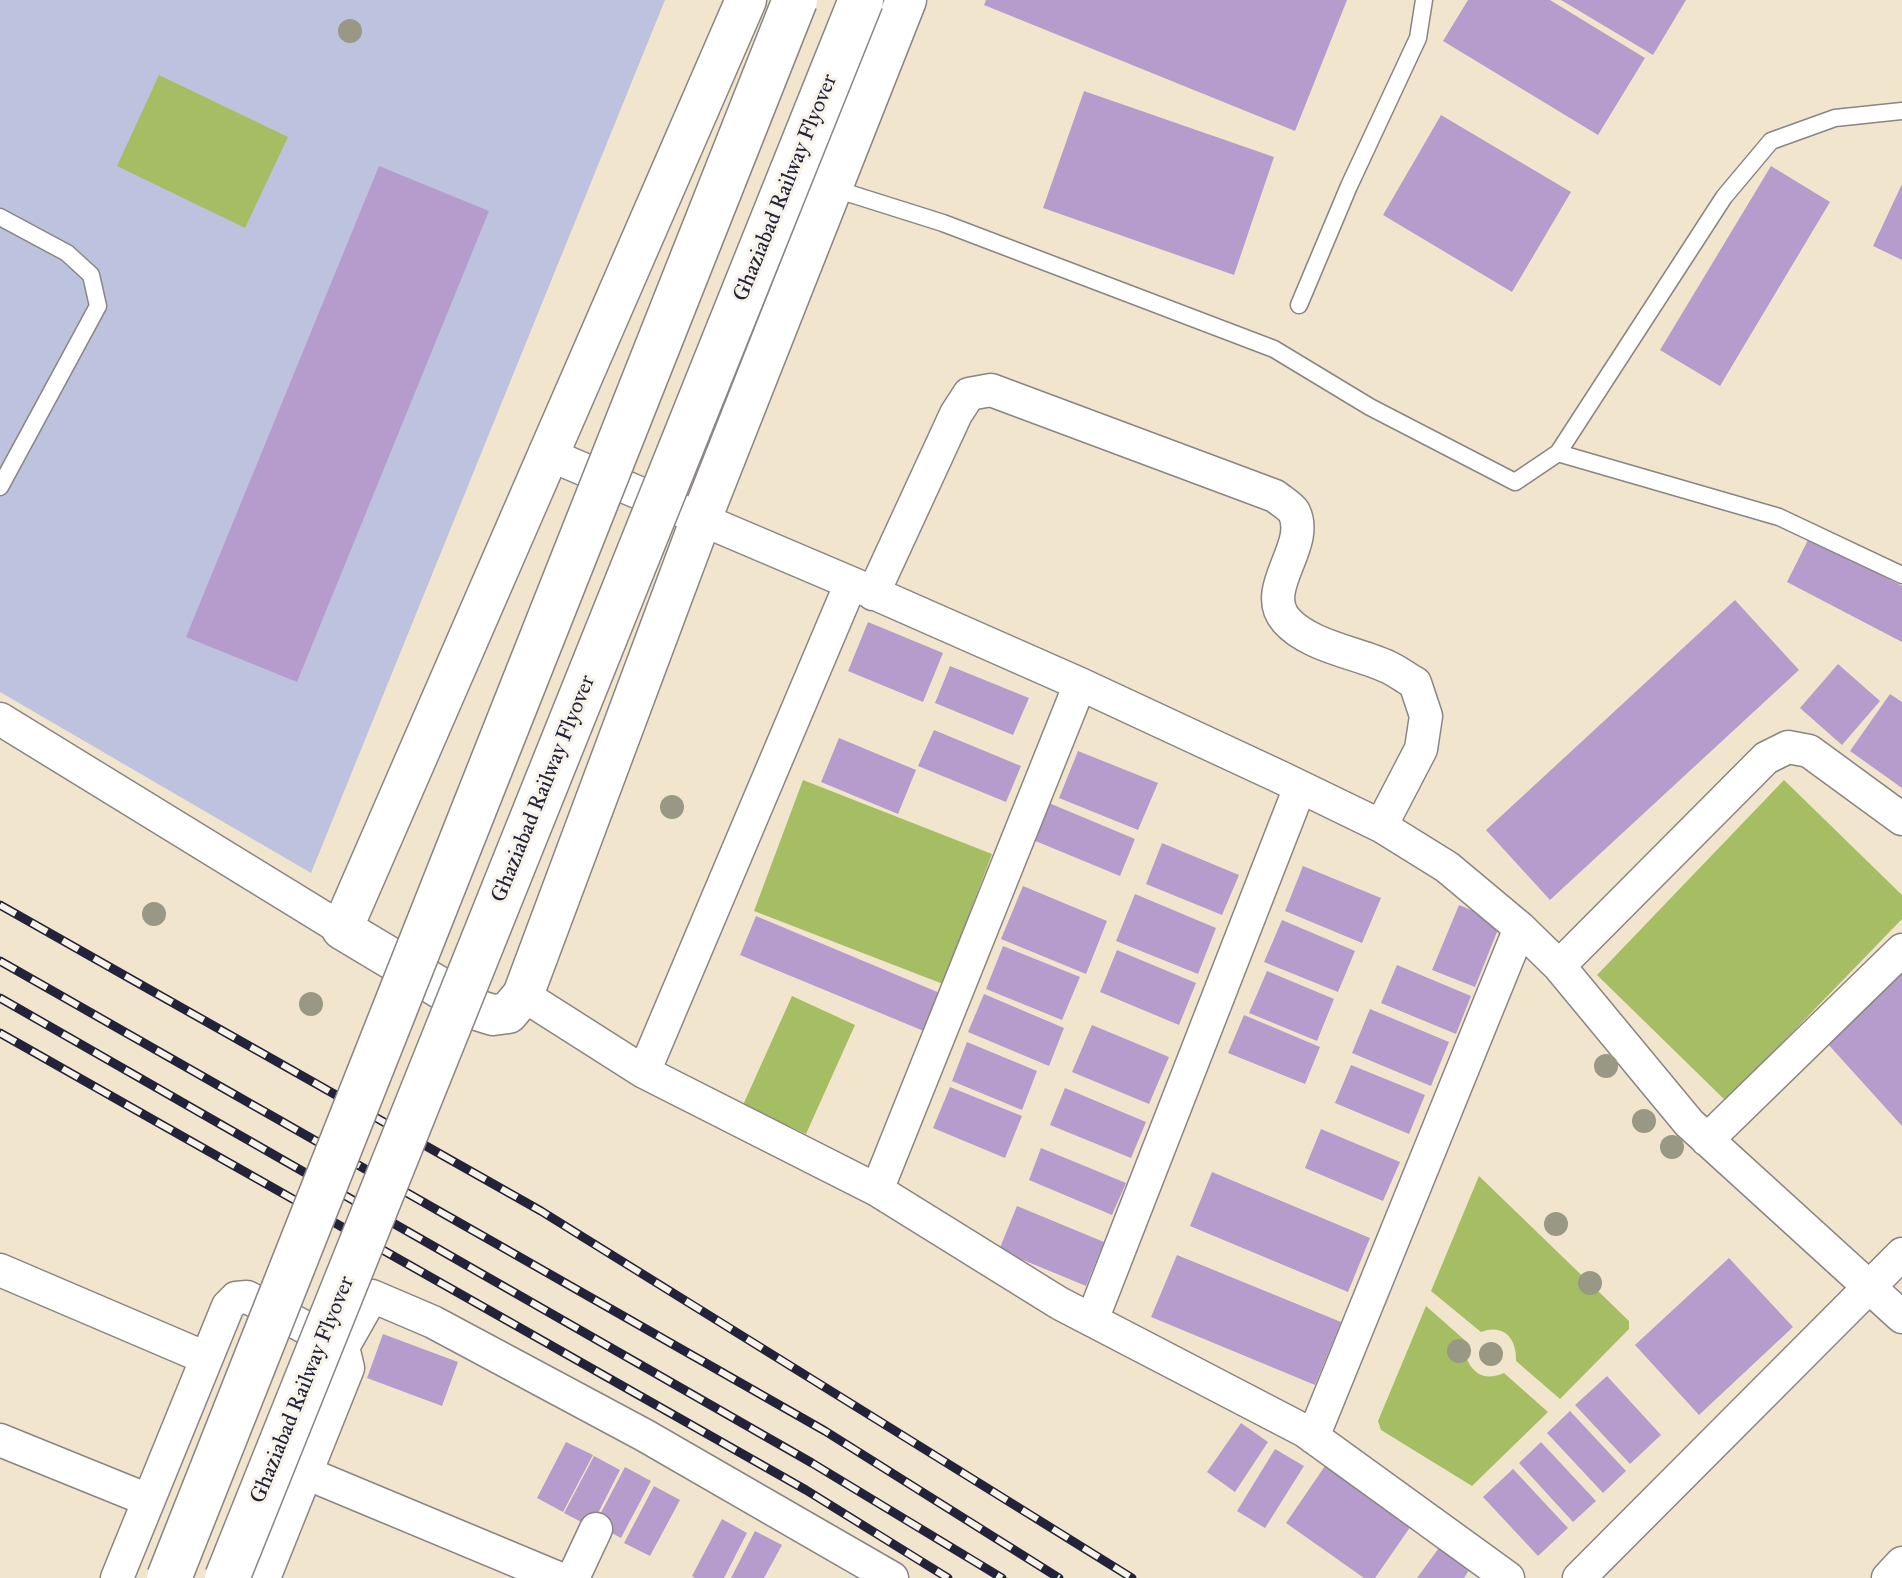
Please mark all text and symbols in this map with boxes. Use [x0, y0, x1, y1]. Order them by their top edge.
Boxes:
street label: Ghaziabad Railway Flyover [728, 71, 844, 305]
street label: Ghaziabad Railway Flyover [486, 672, 602, 906]
street label: Ghaziabad Railway Flyover [245, 1273, 361, 1507]

